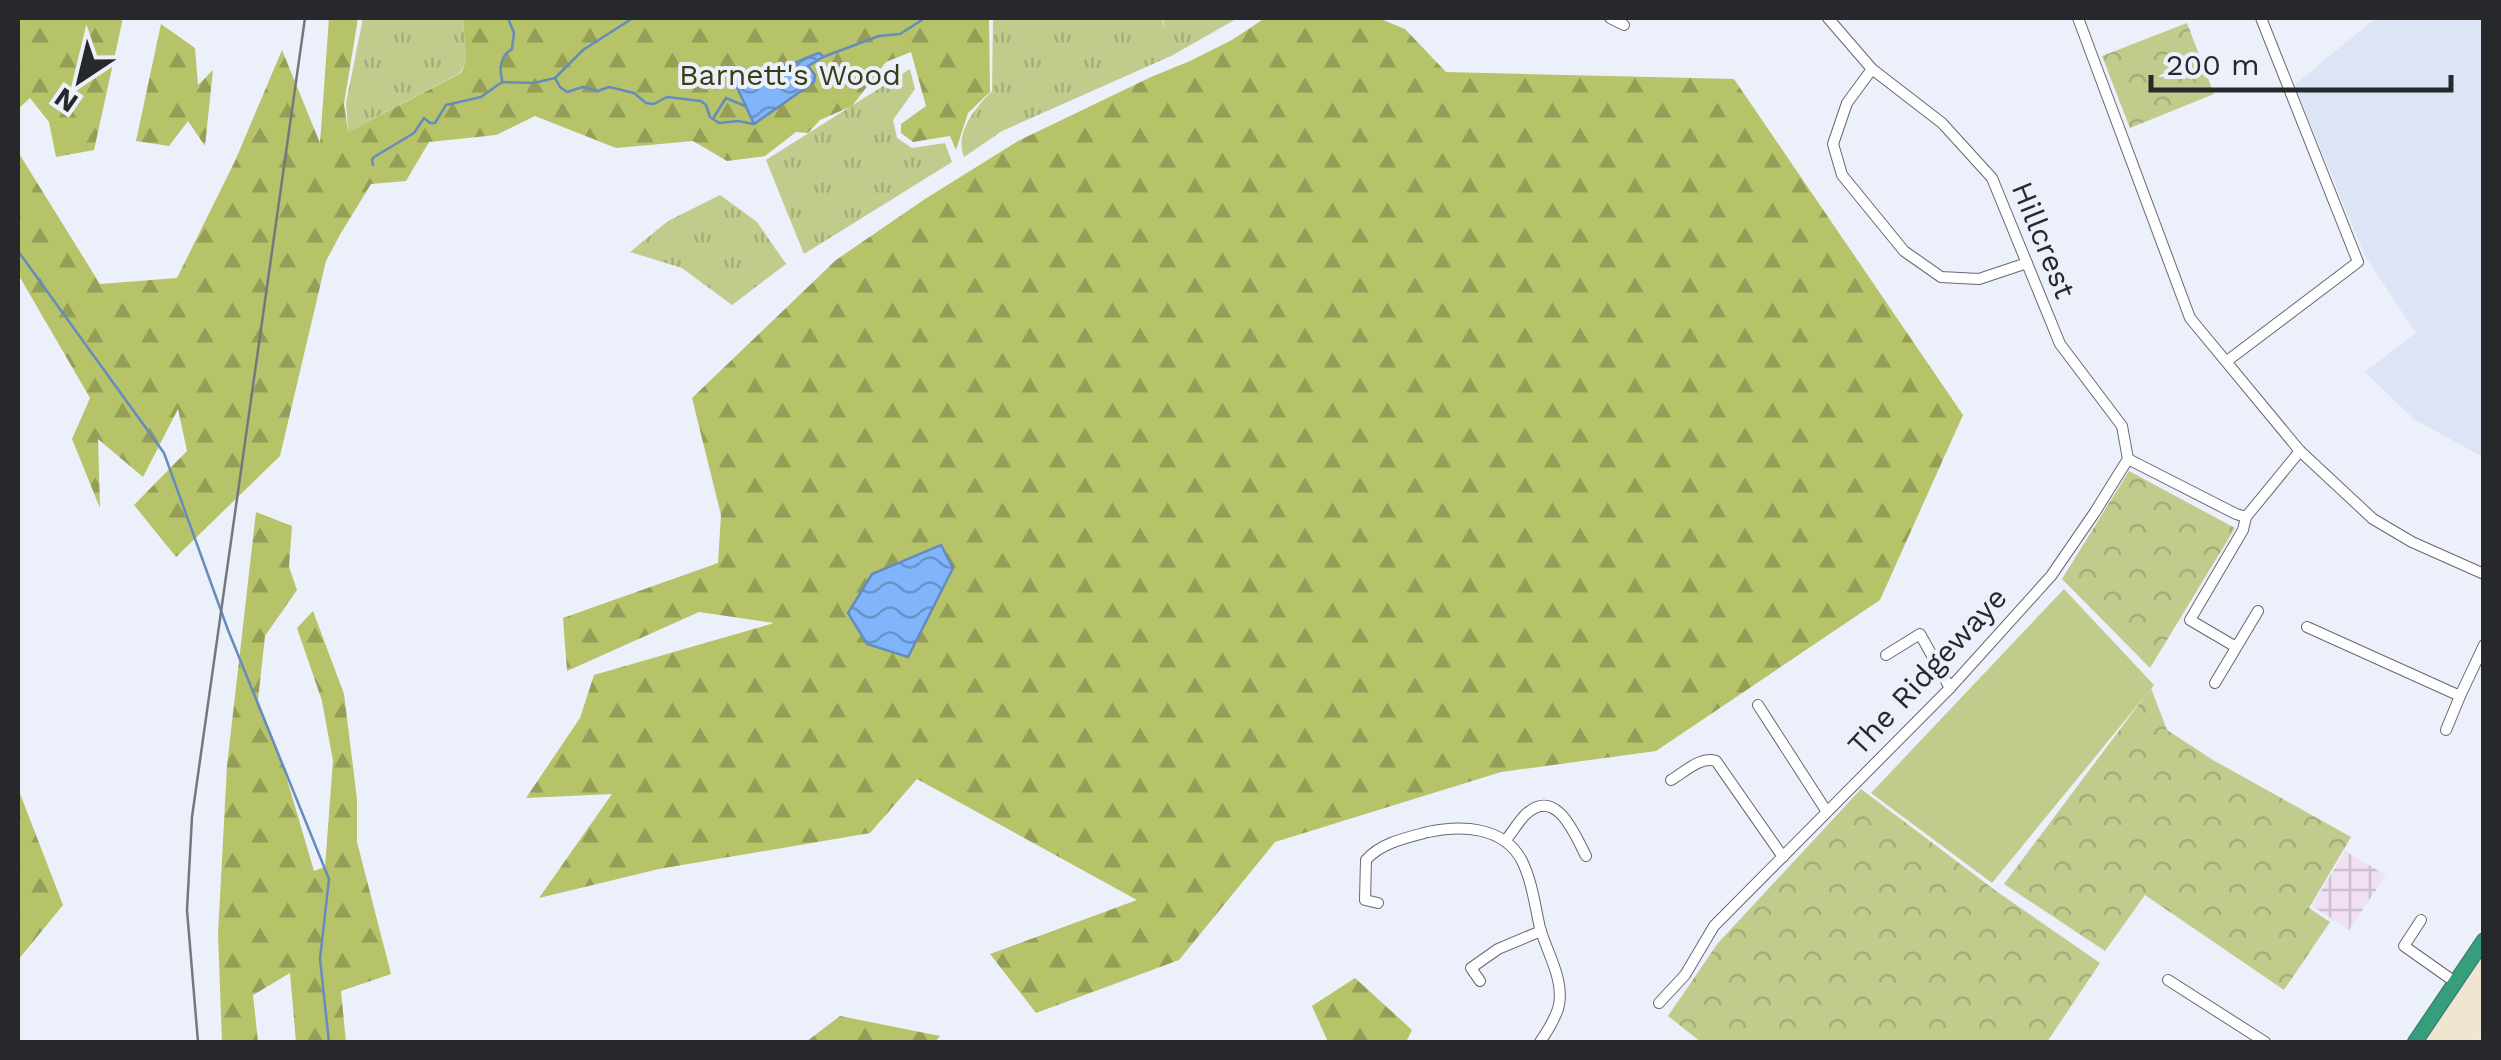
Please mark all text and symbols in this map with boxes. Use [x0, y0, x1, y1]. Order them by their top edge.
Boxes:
north arrow [30, 30, 130, 130]
scale bar [2151, 30, 2451, 92]
text: 200 m [2166, 47, 2260, 82]
park label: Barnett's Wood [679, 57, 901, 92]
text: N [48, 81, 84, 120]
street label: Hillcrest [2005, 177, 2083, 304]
street label: The Ridgewaye [1840, 580, 2014, 762]

